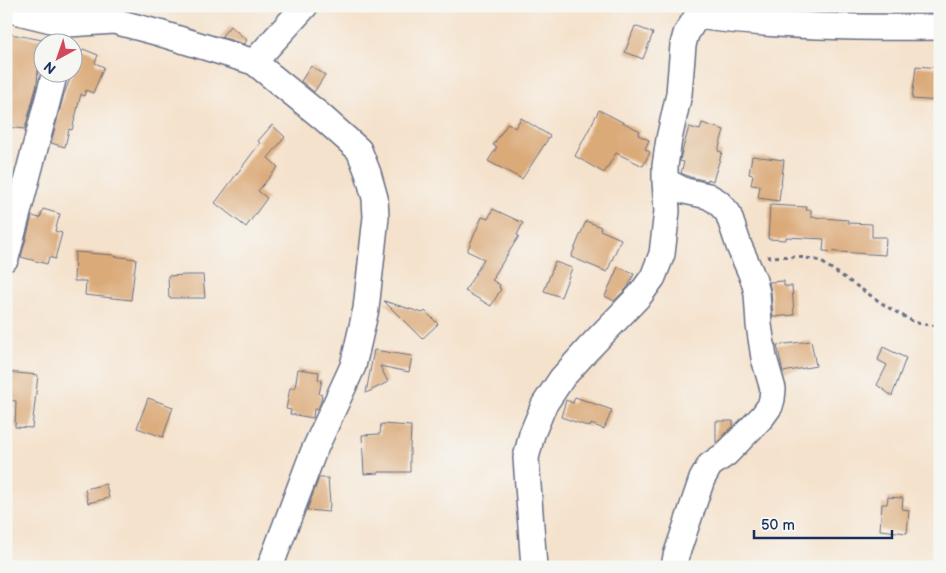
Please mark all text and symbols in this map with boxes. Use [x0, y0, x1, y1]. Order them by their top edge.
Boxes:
north arrow [32, 32, 82, 82]
text: N [40, 58, 59, 77]
scale bar [754, 508, 891, 540]
text: 50 m [761, 516, 795, 535]

